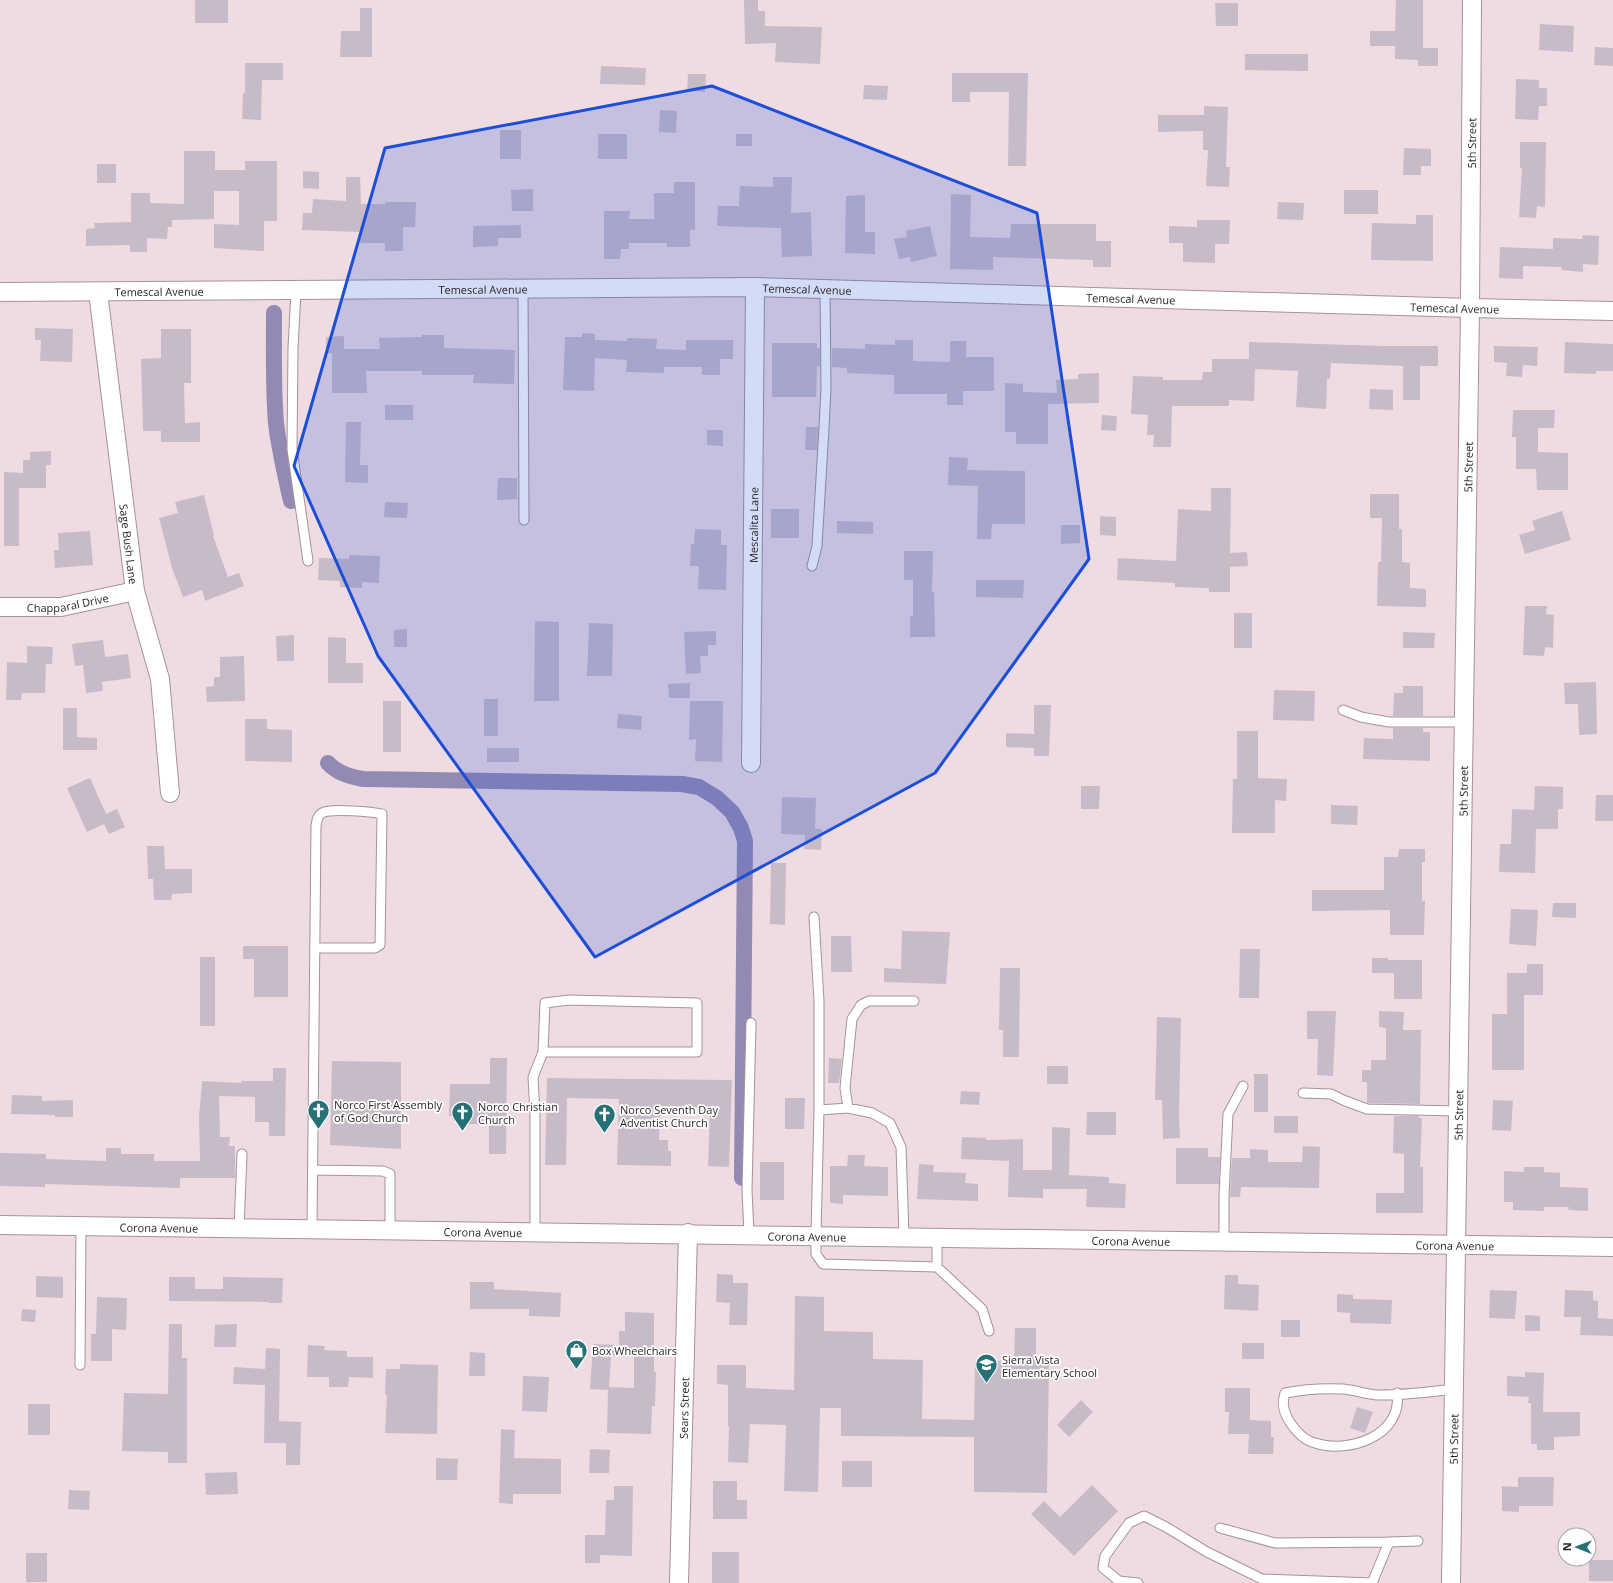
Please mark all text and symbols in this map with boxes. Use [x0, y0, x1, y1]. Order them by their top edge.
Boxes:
street label: 5th Street [1463, 118, 1479, 168]
street label: Temescal Avenue [762, 280, 852, 297]
street label: Temescal Avenue [438, 281, 528, 297]
street label: Temescal Avenue [114, 283, 204, 299]
street label: Temescal Avenue [1086, 289, 1176, 307]
street label: Temescal Avenue [1410, 299, 1499, 316]
street label: 5th Street [1460, 442, 1476, 493]
street label: Mescalita Lane [745, 487, 761, 563]
street label: Sage Bush Lane [117, 503, 142, 585]
street label: Chapparal Drive [27, 589, 110, 615]
street label: 5th Street [1455, 766, 1471, 816]
street label: 5th Street [1450, 1090, 1466, 1140]
church icon: Norco First Assembly of God Church [306, 1097, 332, 1130]
place label: Norco First Assembly of God Church [334, 1097, 442, 1125]
church icon: Norco Christian Church [449, 1099, 475, 1132]
place label: Norco Christian Church [478, 1099, 558, 1127]
church icon: Norco Seventh Day Adventist Church [592, 1102, 618, 1135]
place label: Norco Seventh Day Adventist Church [620, 1102, 718, 1130]
street label: Corona Avenue [120, 1219, 198, 1235]
street label: Corona Avenue [443, 1224, 522, 1240]
street label: Corona Avenue [767, 1228, 846, 1244]
street label: Corona Avenue [1091, 1232, 1170, 1248]
street label: Corona Avenue [1415, 1237, 1494, 1253]
shop icon: Box Wheelchairs [563, 1337, 589, 1370]
place label: Box Wheelchairs [592, 1343, 677, 1358]
school or university icon: Sierra Vista Elementary School [973, 1352, 999, 1385]
place label: Sierra Vista Elementary School [1002, 1352, 1097, 1380]
street label: Sears Street [675, 1377, 692, 1439]
street label: 5th Street [1445, 1414, 1461, 1464]
north arrow [1557, 1527, 1597, 1567]
text: N [1559, 1542, 1574, 1551]

